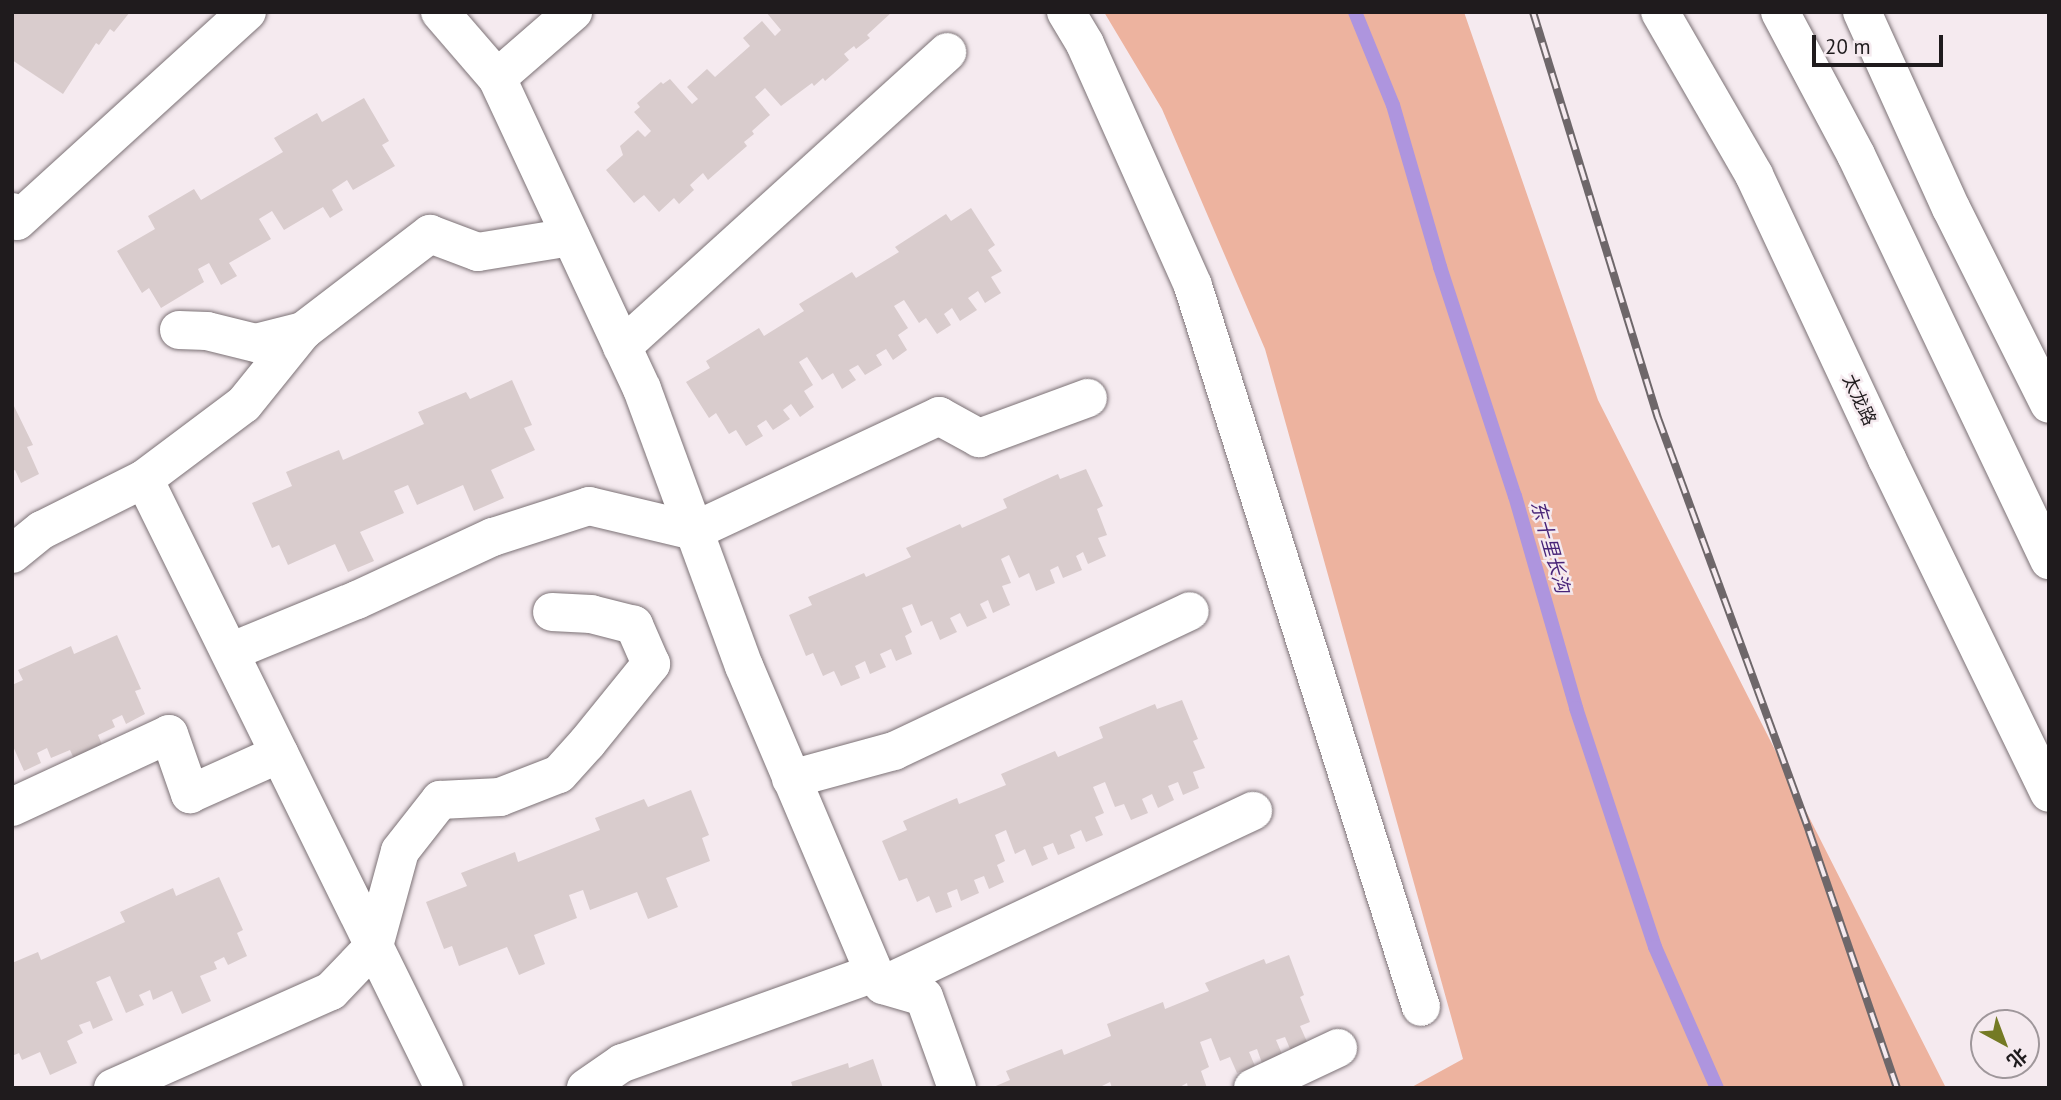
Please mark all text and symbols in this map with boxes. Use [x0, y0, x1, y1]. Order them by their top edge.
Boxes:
scale bar [1816, 21, 1947, 65]
text: 20 m [1825, 33, 1871, 60]
street label: 太龙路 [1838, 371, 1880, 429]
water label: 东十里长沟 [1526, 498, 1574, 596]
north arrow [1970, 1009, 2040, 1079]
text: 北 [2002, 1043, 2033, 1074]

